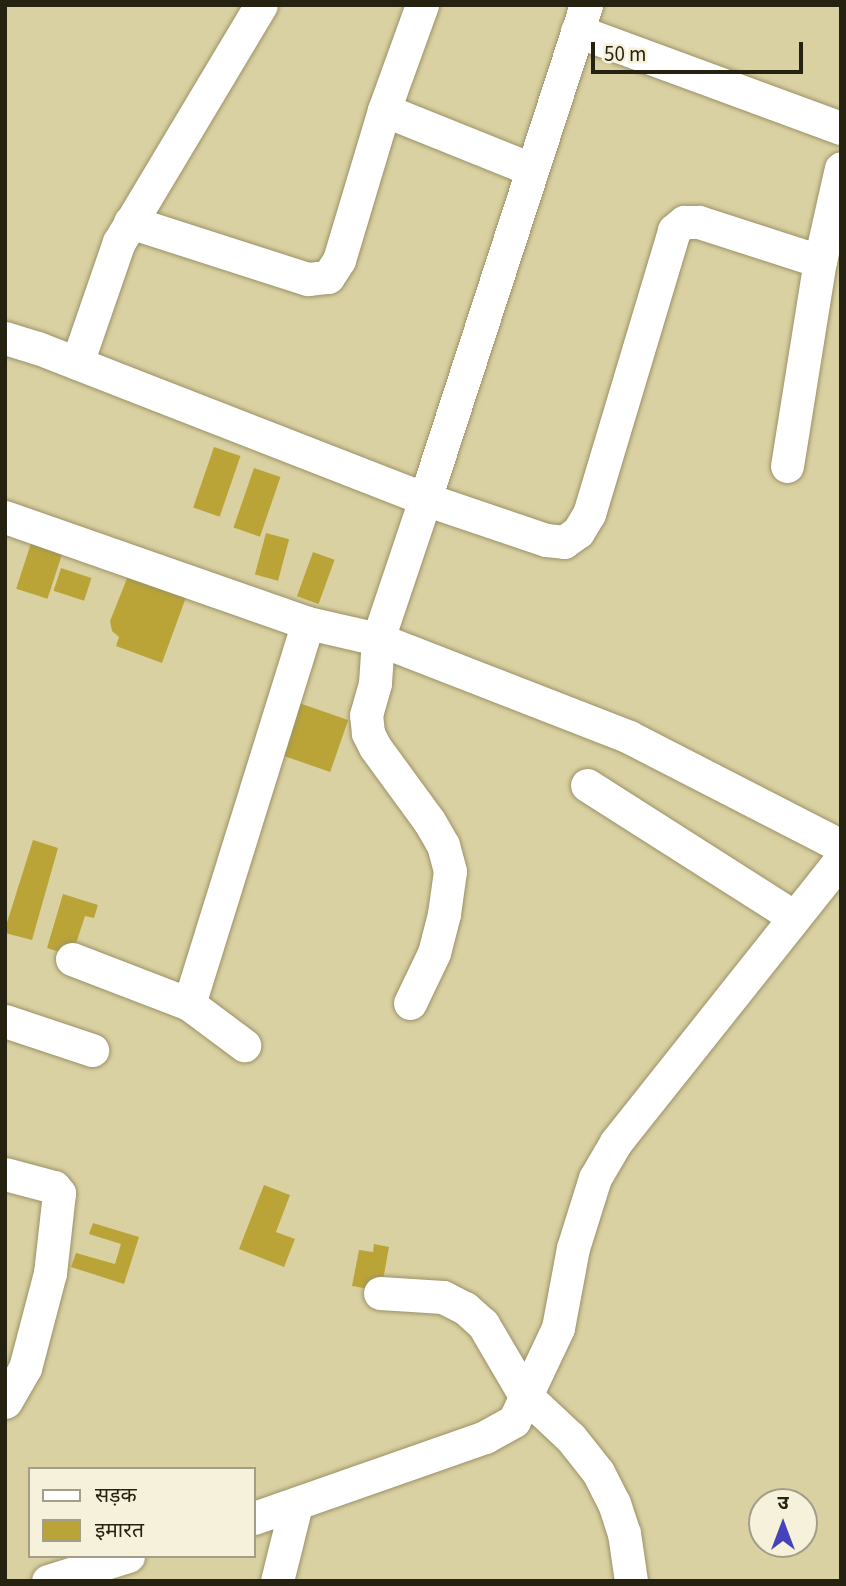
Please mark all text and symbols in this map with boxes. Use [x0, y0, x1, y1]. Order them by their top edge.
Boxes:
scale bar [594, 28, 806, 72]
text: 50 m [604, 39, 646, 69]
legend [28, 1467, 256, 1558]
text: सड़क [95, 1480, 137, 1510]
north arrow [748, 1488, 818, 1558]
text: उ [777, 1490, 789, 1517]
text: इमारत [95, 1515, 144, 1545]

